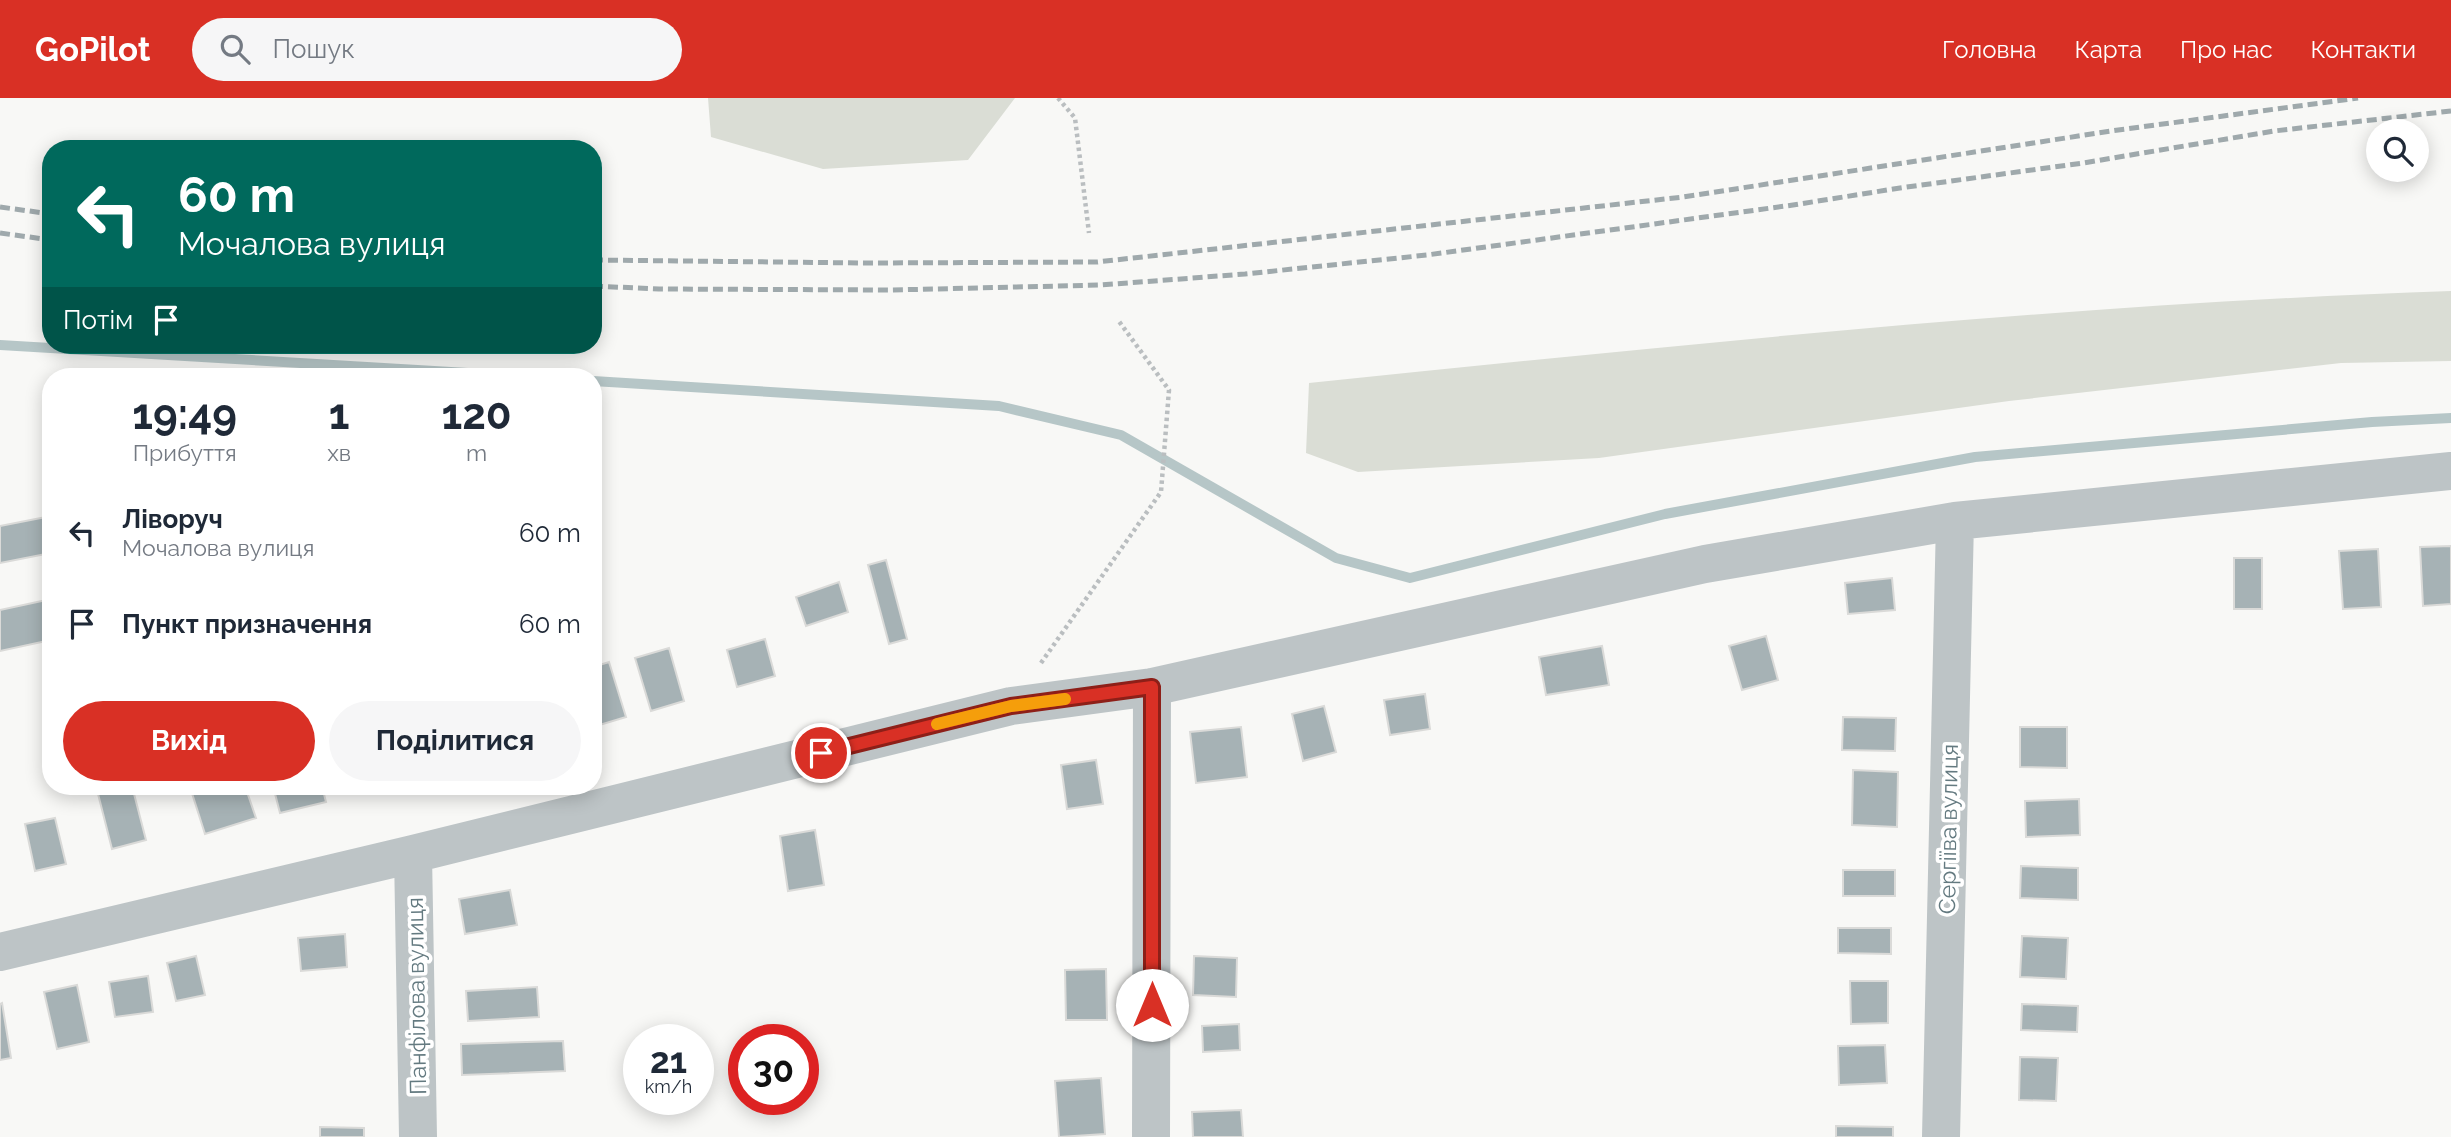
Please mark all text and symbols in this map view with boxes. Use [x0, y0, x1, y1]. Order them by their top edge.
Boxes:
search box [192, 18, 682, 81]
text: GoPilot [35, 30, 150, 69]
icon: search [216, 30, 254, 68]
text: Пошук [272, 34, 355, 64]
text: Головна [1942, 35, 2036, 64]
text: Карта [2074, 35, 2142, 64]
text: Про нас [2180, 35, 2273, 64]
text: Контакти [2311, 35, 2416, 64]
map controls [2366, 119, 2429, 182]
button: search [2366, 119, 2429, 182]
text: 60 m [178, 166, 295, 223]
icon: left [63, 168, 154, 259]
text: Мочалова вулиця [178, 225, 446, 262]
icon: arrive [147, 301, 185, 339]
text: Потім [63, 305, 133, 335]
text: 19:49 [132, 390, 237, 439]
text: 1 [329, 390, 350, 439]
text: 120 [441, 390, 512, 439]
text: Прибуття [133, 439, 237, 466]
text: хв [327, 439, 351, 466]
text: m [466, 439, 487, 466]
text: Ліворуч [122, 504, 223, 534]
icon: left [63, 514, 101, 552]
text: 60 m [519, 518, 581, 548]
text: Мочалова вулиця [122, 534, 314, 561]
icon: arrive [63, 605, 101, 643]
text: Пункт призначення [122, 609, 372, 639]
text: 60 m [519, 609, 581, 639]
button: Вихід [63, 701, 315, 781]
button: Поділитися [329, 701, 581, 781]
pin [791, 723, 851, 783]
icon: arrive [802, 734, 840, 772]
street label: Сергіїва вулиця [1933, 744, 1963, 914]
street label: Панфілова вулиця [401, 897, 431, 1095]
position arrow [1115, 968, 1189, 1042]
speed limit sign: 30 [728, 1024, 819, 1115]
text: 21 [650, 1040, 687, 1081]
text: km/h [645, 1076, 692, 1097]

